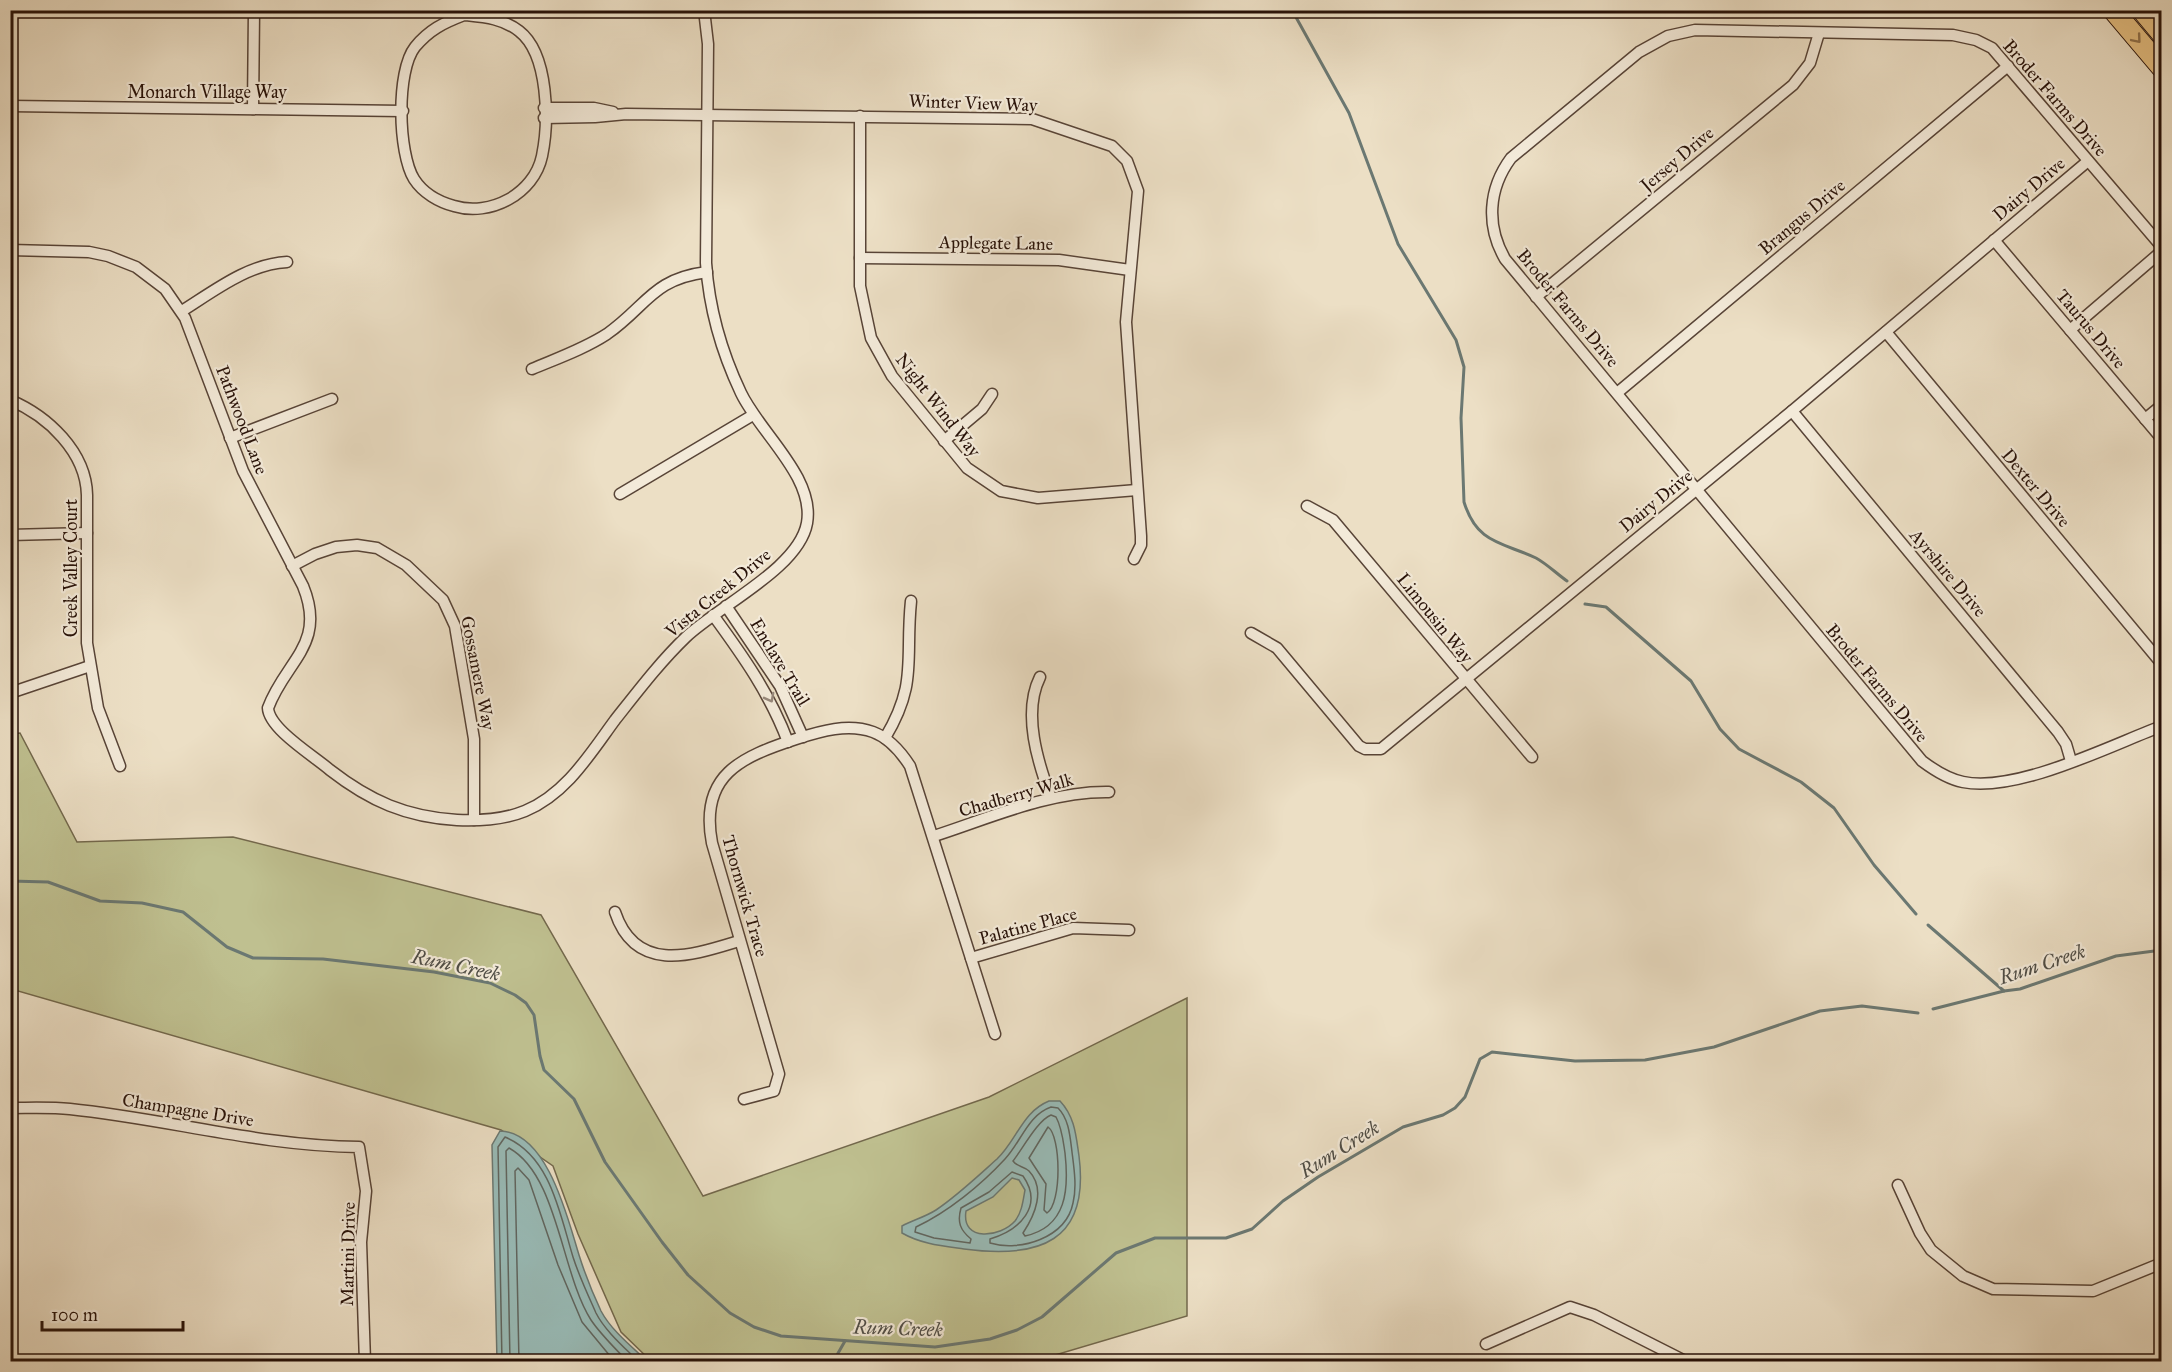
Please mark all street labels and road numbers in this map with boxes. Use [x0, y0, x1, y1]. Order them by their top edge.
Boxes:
street label: Broder Farms Drive [1998, 35, 2112, 161]
street label: Monarch Village Way [127, 81, 287, 104]
street label: Winter View Way [908, 90, 1038, 116]
street label: Jersey Drive [1634, 122, 1719, 198]
street label: Dairy Drive [1988, 152, 2070, 226]
street label: Brangus Drive [1754, 174, 1850, 260]
street label: Applegate Lane [938, 231, 1053, 256]
street label: Broder Farms Drive [1512, 244, 1624, 372]
street label: Taurus Drive [2051, 285, 2131, 373]
street label: Night Wind Way [890, 349, 986, 462]
street label: Pathwood Lane [211, 362, 273, 478]
street label: Dexter Drive [1997, 444, 2075, 532]
street label: Dairy Drive [1615, 465, 1697, 537]
street label: Creek Valley Court [60, 498, 82, 637]
street label: Ayrshire Drive [1904, 524, 1991, 621]
street label: Vista Creek Drive [660, 544, 775, 643]
street label: Limousin Way [1392, 569, 1478, 668]
street label: Gossamere Way [456, 614, 500, 732]
street label: Enclave Trail [745, 614, 815, 710]
street label: Broder Farms Drive [1821, 619, 1933, 747]
street label: Chadberry Walk [956, 768, 1076, 822]
street label: Thornwick Trace [717, 833, 773, 959]
street label: Palatine Place [977, 902, 1079, 950]
street label: Champagne Drive [121, 1089, 255, 1132]
street label: Martini Drive [336, 1202, 360, 1306]

